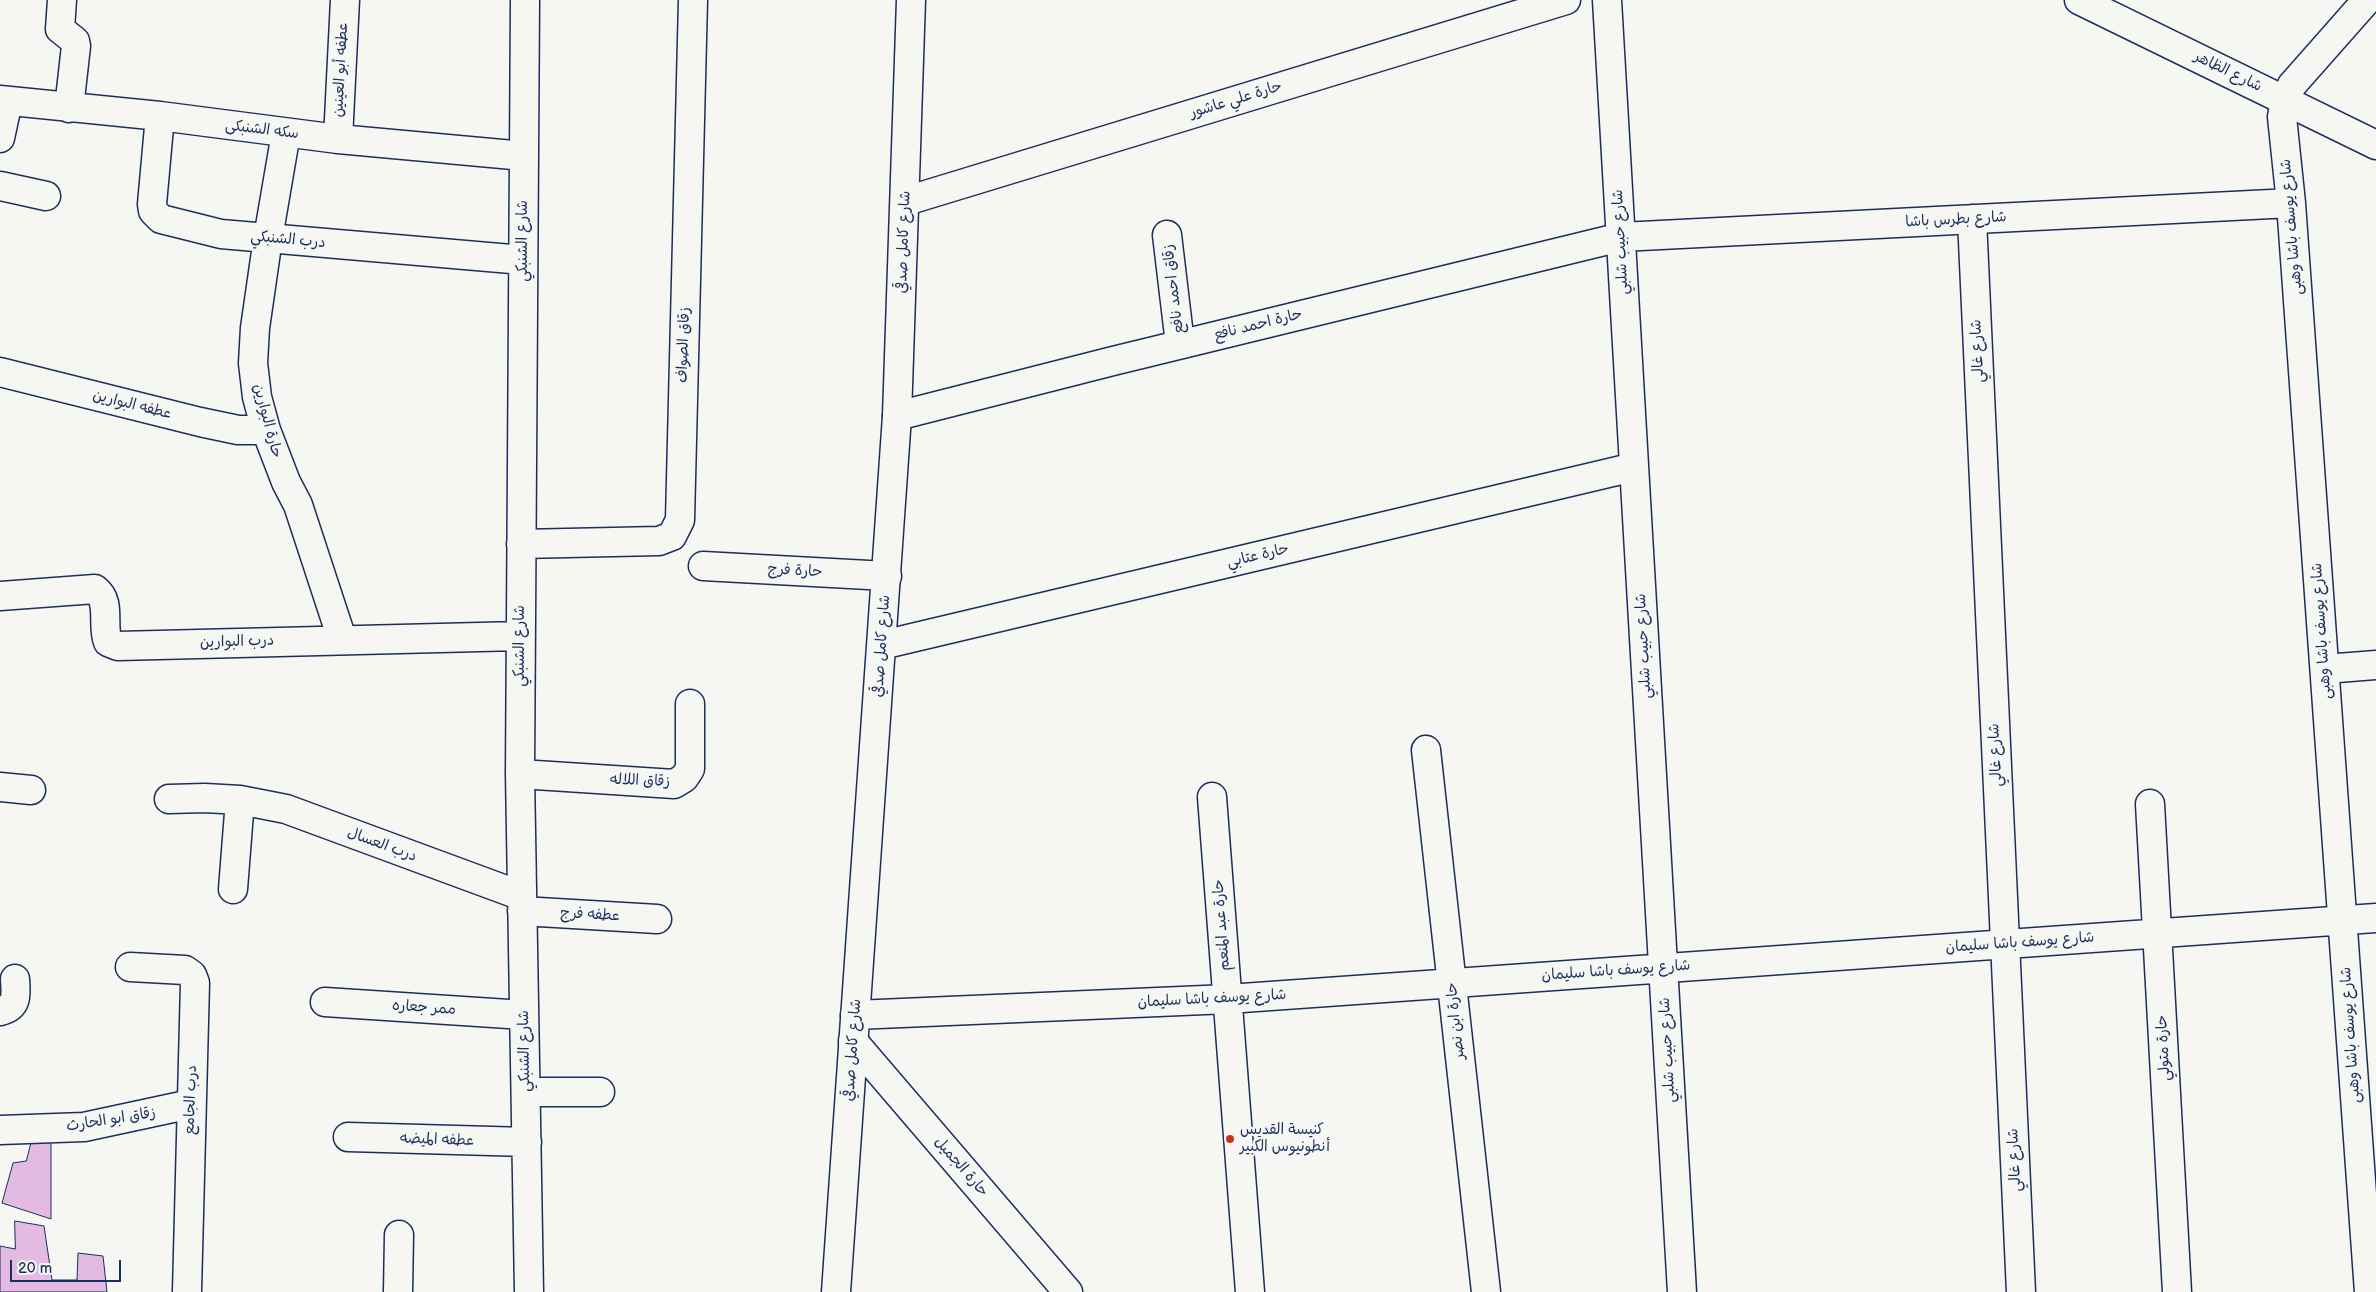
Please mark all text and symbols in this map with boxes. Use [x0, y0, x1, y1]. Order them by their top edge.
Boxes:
street label: عطفه أبو العينين [330, 22, 352, 118]
street label: شارع الظاهر [2191, 48, 2265, 96]
street label: حارة علي عاشور [1188, 77, 1284, 123]
street label: سكه الشنبكى [224, 117, 300, 143]
street label: شارع يوسف باشا وهبى [2277, 158, 2307, 296]
street label: شارع حبيب شلبي [1609, 189, 1633, 295]
street label: شارع كامل صدقي [893, 190, 915, 294]
street label: شارع الشنبكي [514, 200, 532, 282]
street label: شارع بطرس باشا [1905, 208, 2007, 232]
street label: درب الشنبكي [250, 228, 326, 252]
street label: زقاق احمد نافع [1160, 243, 1188, 335]
street label: حارة احمد نافع [1212, 305, 1304, 345]
street label: زقاق الصواف [674, 307, 694, 383]
street label: شارع غالي [1967, 319, 1989, 383]
street label: حارة البوارين [248, 382, 286, 460]
street label: عطفه البوارين [91, 387, 173, 423]
street label: حارة عتابي [1225, 540, 1291, 572]
street label: حارة فرج [767, 561, 823, 581]
street label: شارع يوسف باشا وهبى [2308, 562, 2336, 700]
street label: شارع حبيب شلبي [1632, 593, 1656, 699]
street label: شارع كامل صدقي [869, 594, 895, 698]
street label: شارع الشنبكي [511, 605, 529, 687]
street label: درب البوارين [200, 632, 274, 652]
street label: شارع غالي [1985, 723, 2007, 787]
street label: زقاق اللاله [610, 771, 670, 791]
street label: درب العسال [345, 824, 419, 866]
street label: حارة عبد المنعم [1210, 879, 1234, 971]
street label: عطفه فرج [560, 904, 620, 926]
street label: شارع يوسف باشا سليمان [1945, 929, 2095, 957]
street label: شارع يوسف باشا سليمان [1541, 957, 1691, 985]
street label: شارع يوسف باشا وهبى [2337, 966, 2365, 1104]
street label: حارة ابن نصر [1443, 981, 1469, 1061]
street label: شارع يوسف باشا سليمان [1137, 986, 1287, 1012]
street label: ممر جعاره [391, 997, 457, 1019]
street label: شارع حبيب شلبي [1656, 997, 1680, 1103]
street label: شارع كامل صدقي [840, 998, 866, 1102]
street label: شارع الشنبكي [515, 1010, 535, 1092]
street label: حارة متولي [2153, 1014, 2175, 1082]
street label: درب الجامع [181, 1065, 201, 1135]
street label: زقاق ابو الحارث [65, 1104, 157, 1136]
place label: كنيسة القديس أنطونيوس الكبير [1240, 1121, 1330, 1156]
street label: شارع غالي [2004, 1128, 2026, 1192]
street label: عطفه الميضه [400, 1130, 474, 1150]
street label: حارة الجميل [930, 1133, 992, 1201]
marker: كنيسة القديس أنطونيوس الكبير [1224, 1133, 1236, 1145]
scale bar [12, 1250, 124, 1282]
text: 20 m [18, 1259, 52, 1278]

